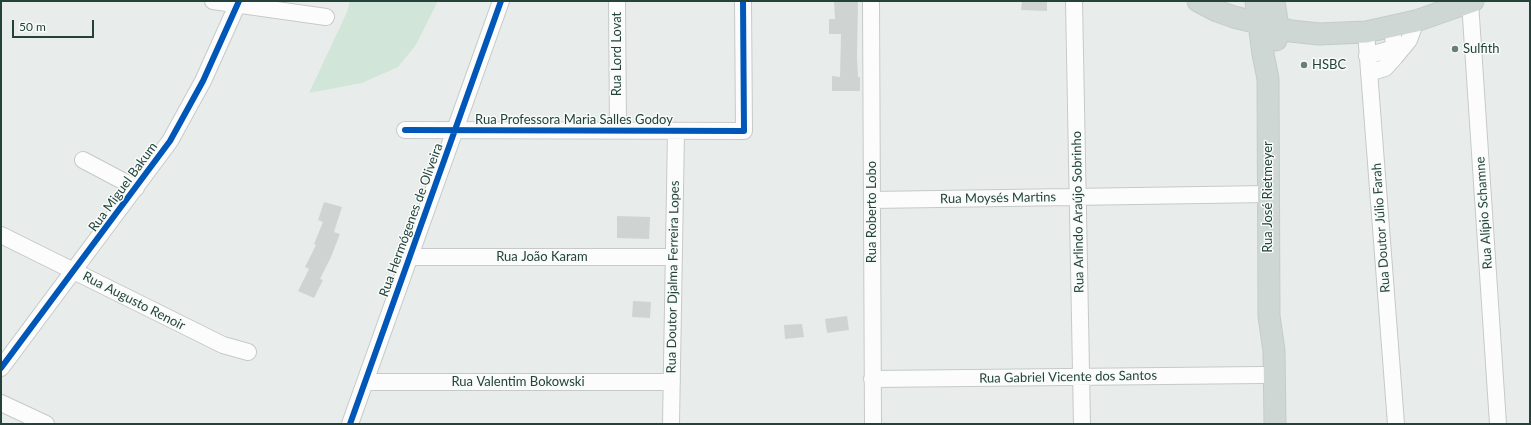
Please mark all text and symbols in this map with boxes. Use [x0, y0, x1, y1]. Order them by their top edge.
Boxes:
scale bar [14, 12, 96, 38]
street label: Rua Lord Lovat [609, 12, 625, 96]
text: 50 m [19, 19, 46, 34]
place label: Sulfith [1463, 41, 1500, 57]
marker: Sulfith [1450, 44, 1460, 54]
place label: HSBC [1312, 57, 1346, 73]
marker: HSBC [1299, 60, 1309, 70]
street label: Rua Professora Maria Salles Godoy [475, 112, 673, 128]
street label: Rua Arlindo Araújo Sobrinho [1069, 131, 1087, 293]
street label: Rua Miguel Bakum [85, 139, 161, 235]
street label: Rua Hermógenes de Oliveira [376, 141, 446, 299]
street label: Rua José Rietmeyer [1260, 141, 1276, 253]
street label: Rua Alípio Schamne [1472, 156, 1496, 270]
street label: Rua Roberto Lobo [864, 161, 880, 263]
street label: Rua Doutor Júlio Farah [1369, 163, 1393, 293]
street label: Rua Doutor Djalma Ferreira Lopes [664, 180, 682, 374]
street label: Rua Moysés Martins [940, 189, 1056, 207]
street label: Rua João Karam [496, 249, 588, 265]
street label: Rua Augusto Renoir [80, 268, 188, 334]
street label: Rua Gabriel Vicente dos Santos [979, 368, 1157, 386]
street label: Rua Valentim Bokowski [451, 374, 585, 390]

